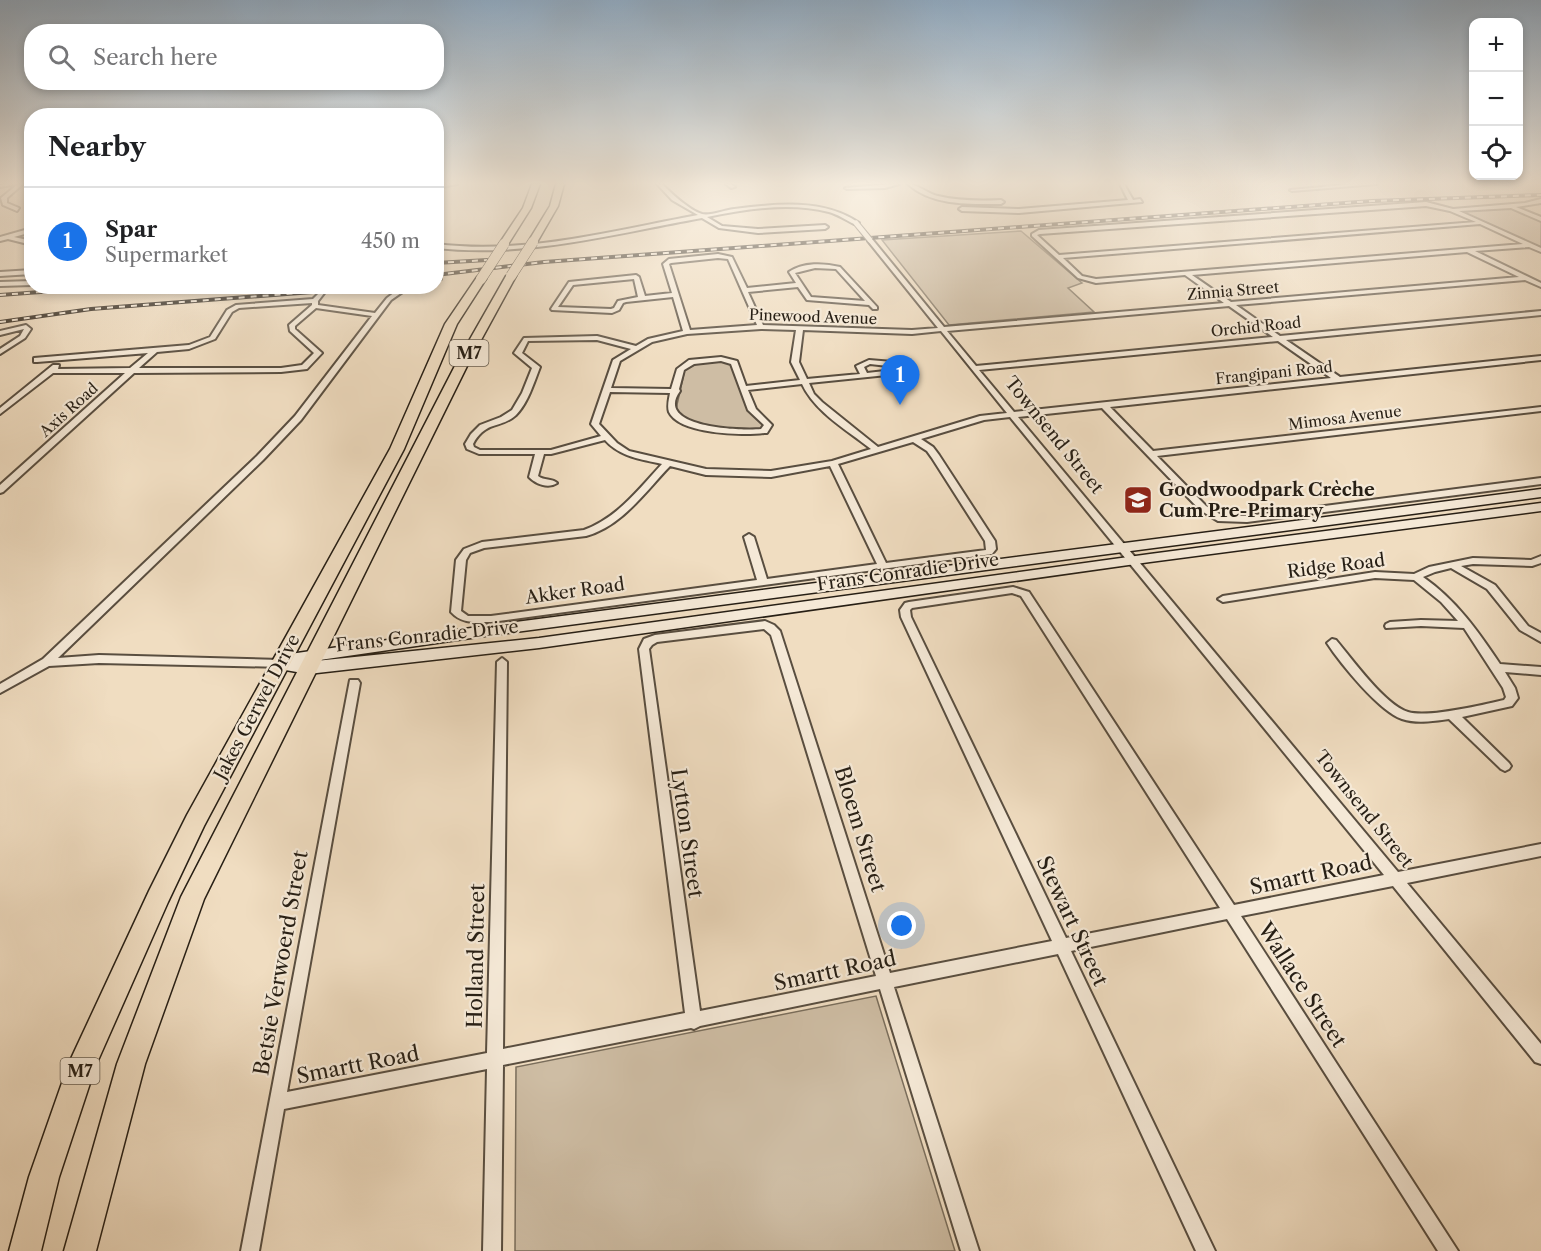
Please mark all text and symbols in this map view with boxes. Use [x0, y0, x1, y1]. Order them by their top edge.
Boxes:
map controls [1469, 18, 1523, 180]
button: + [1469, 18, 1523, 72]
search box [24, 24, 444, 90]
icon: search [45, 41, 78, 74]
text: Search here [93, 44, 218, 71]
button: − [1469, 72, 1523, 126]
button: locate [1469, 126, 1523, 180]
text: Nearby [48, 131, 146, 163]
text: Spar [105, 216, 157, 243]
text: 1 [63, 229, 72, 253]
text: 450 m [361, 229, 420, 253]
text: Supermarket [105, 243, 228, 267]
street label: Zinnia Street [1186, 277, 1280, 304]
street label: Pinewood Avenue [749, 305, 877, 328]
street label: Orchid Road [1210, 312, 1302, 341]
road number: M7 [450, 340, 488, 366]
pin: 1 [880, 356, 920, 405]
street label: Frangipani Road [1214, 357, 1334, 388]
street label: Townsend Street [1000, 372, 1108, 499]
street label: Axis Road [35, 378, 102, 441]
street label: Mimosa Avenue [1287, 401, 1403, 434]
place label: Goodwoodpark Crèche Cum Pre-Primary [1159, 479, 1375, 522]
school or university icon: Goodwoodpark Crèche Cum Pre-Primary [1122, 484, 1154, 516]
street label: Frans Conradie Drive [815, 548, 1001, 596]
street label: Ridge Road [1286, 549, 1386, 583]
street label: Akker Road [523, 573, 626, 609]
street label: Frans Conradie Drive [334, 615, 520, 657]
street label: Jakes Gerwel Drive [208, 630, 305, 786]
street label: Townsend Street [1310, 746, 1418, 873]
street label: Bloem Street [830, 763, 892, 895]
street label: Lytton Street [666, 767, 709, 900]
street label: Betsie Verwoerd Street [248, 848, 313, 1077]
street label: Smartt Road [1247, 849, 1375, 900]
street label: Stewart Street [1031, 852, 1114, 990]
street label: Holland Street [462, 883, 489, 1029]
your location [887, 911, 916, 940]
street label: Wallace Street [1252, 917, 1352, 1052]
street label: Smartt Road [771, 945, 899, 996]
street label: Smartt Road [294, 1040, 422, 1089]
road number: M7 [60, 1058, 100, 1084]

